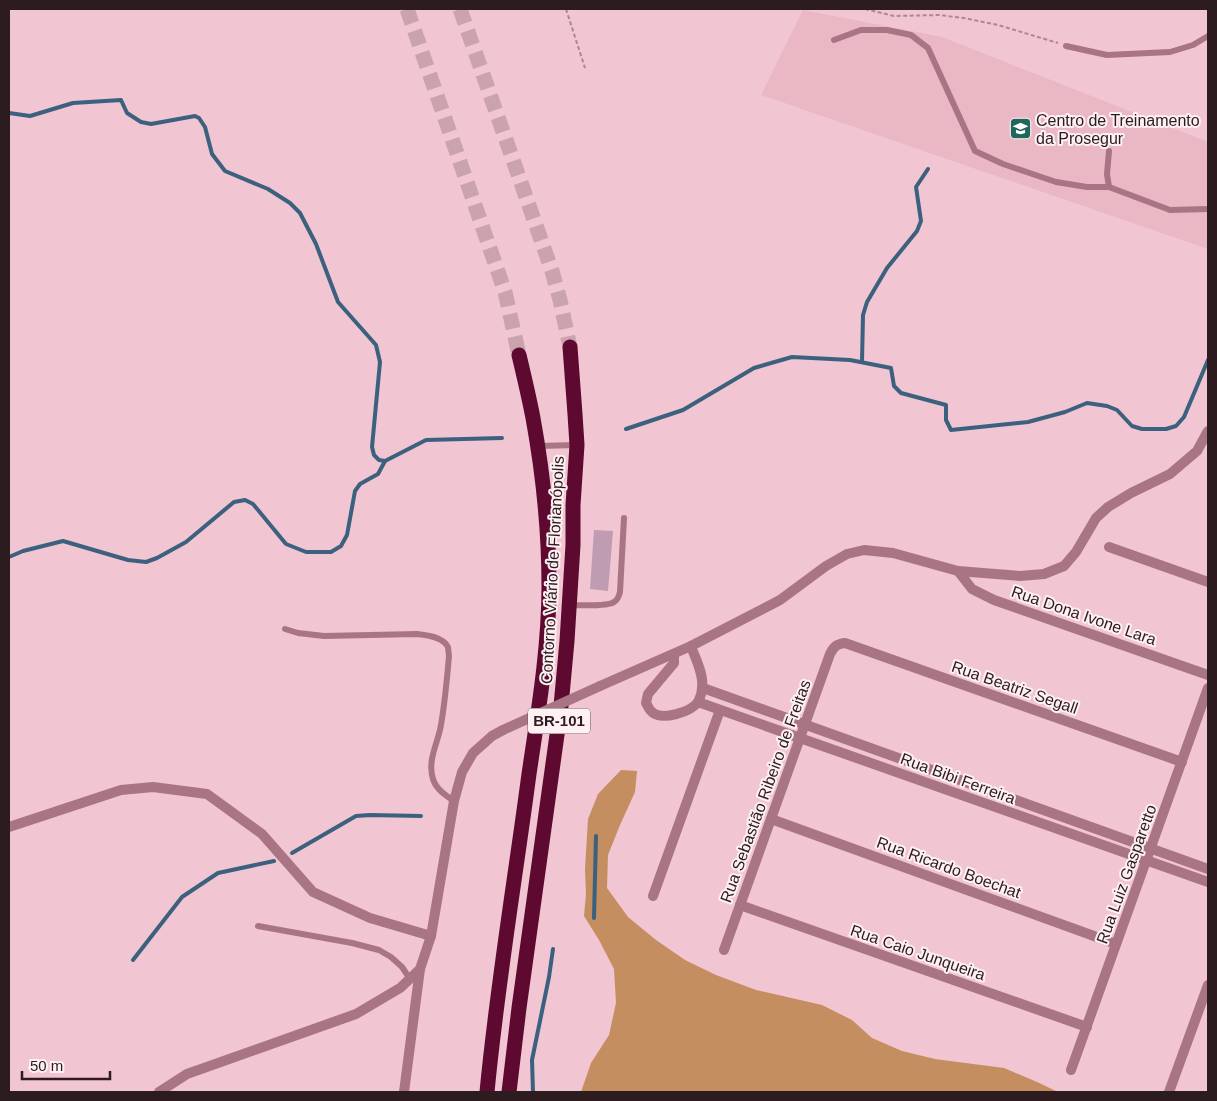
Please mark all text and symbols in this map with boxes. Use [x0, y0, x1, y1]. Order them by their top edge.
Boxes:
place label: Centro de Treinamento da Prosegur [1036, 112, 1200, 147]
school or university icon: Centro de Treinamento da Prosegur [1008, 117, 1032, 141]
street label: Contorno Viário de Florianópolis [538, 456, 567, 684]
street label: Rua Dona Ivone Lara [1009, 583, 1159, 648]
street label: Rua Beatriz Segall [949, 658, 1080, 717]
street label: Rua Sebastião Ribeiro de Freitas [717, 678, 814, 905]
road number: BR-101 [528, 708, 590, 734]
street label: Rua Bibi Ferreira [898, 750, 1018, 807]
street label: Rua Luiz Gasparetto [1093, 802, 1160, 946]
street label: Rua Ricardo Boechat [874, 833, 1024, 902]
street label: Rua Caio Junqueira [848, 921, 988, 984]
scale bar [22, 1048, 110, 1080]
text: 50 m [30, 1057, 63, 1074]

